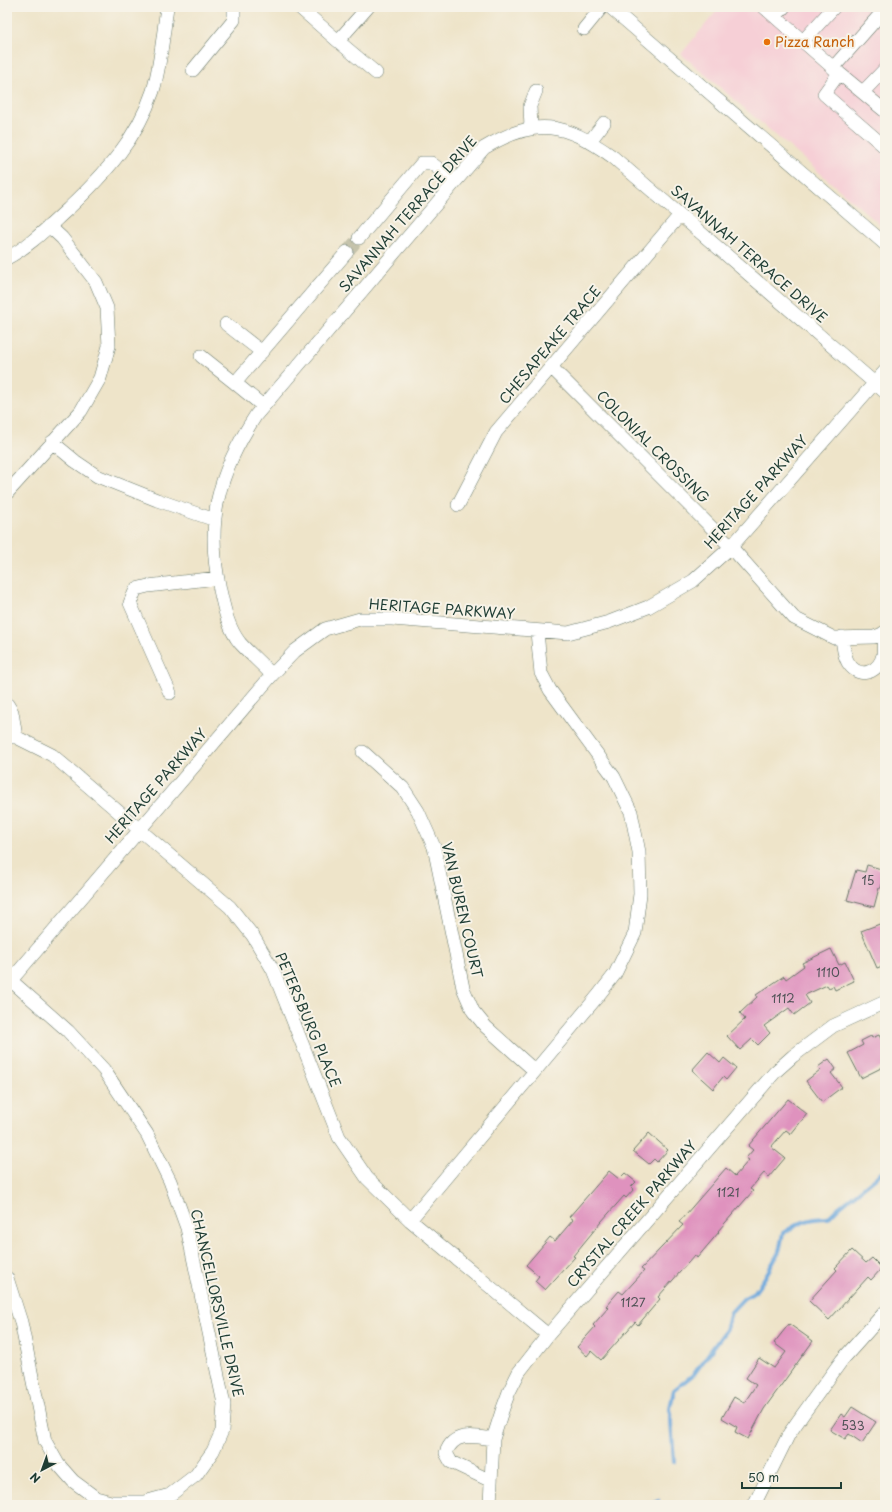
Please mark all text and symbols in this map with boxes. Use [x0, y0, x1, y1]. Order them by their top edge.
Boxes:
place label: Pizza Ranch [775, 31, 855, 52]
marker: Pizza Ranch [762, 37, 772, 47]
street label: SAVANNAH TERRACE DRIVE [334, 131, 482, 297]
street label: SAVANNAH TERRACE DRIVE [666, 180, 832, 328]
street label: CHESAPEAKE TRACE [494, 281, 606, 408]
street label: COLONIAL CROSSING [592, 385, 715, 508]
street label: HERITAGE PARKWAY [699, 430, 812, 553]
street label: HERITAGE PARKWAY [368, 593, 516, 624]
street label: HERITAGE PARKWAY [100, 723, 212, 848]
street label: VAN BUREN COURT [437, 840, 488, 980]
house number: 15 [861, 871, 875, 889]
street label: PETERSBURG PLACE [271, 949, 346, 1091]
house number: 1110 [816, 963, 840, 981]
house number: 1112 [771, 989, 795, 1007]
street label: CRYSTAL CREEK PARKWAY [562, 1136, 701, 1292]
house number: 1121 [716, 1183, 740, 1201]
street label: CHANCELLORSVILLE DRIVE [186, 1207, 249, 1399]
house number: 1127 [621, 1293, 646, 1311]
house number: 533 [841, 1416, 865, 1434]
north arrow [22, 1450, 62, 1490]
scale bar [742, 1464, 841, 1490]
text: N [26, 1468, 44, 1487]
text: 50 m [748, 1468, 779, 1486]

